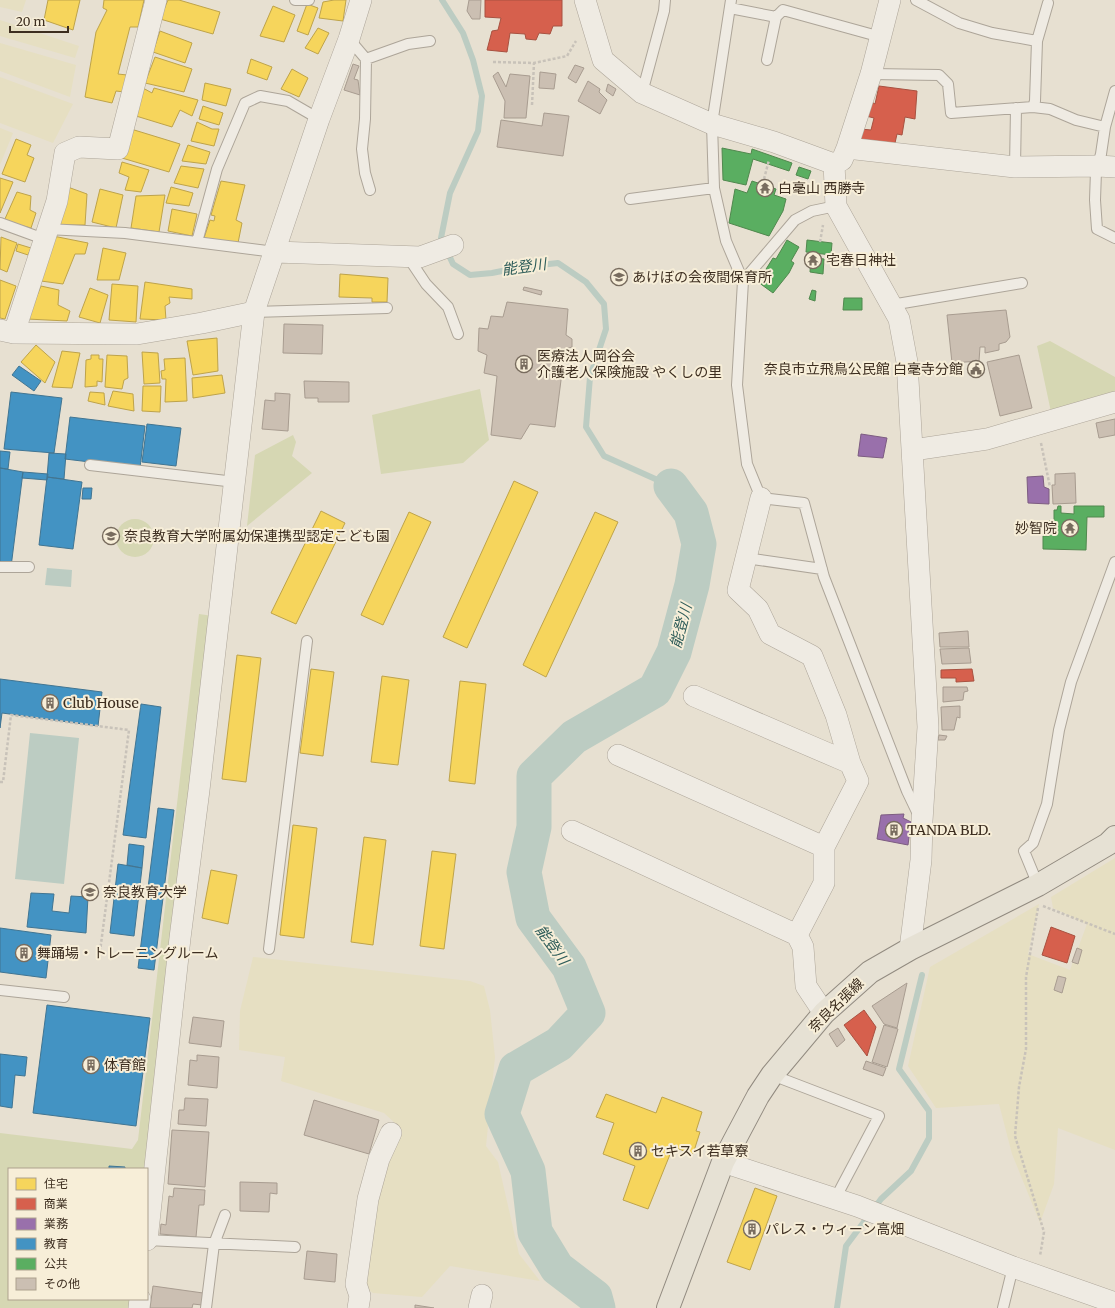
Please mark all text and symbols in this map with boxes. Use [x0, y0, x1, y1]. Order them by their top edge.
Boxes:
scale bar [10, 8, 68, 34]
text: 20 m [16, 14, 45, 29]
temple icon: 白毫山 西勝寺 [755, 178, 775, 198]
place label: 白毫山 西勝寺 [778, 179, 865, 197]
temple icon: 宅春日神社 [803, 250, 823, 270]
place label: 宅春日神社 [826, 251, 896, 269]
water label: 能登川 [500, 254, 550, 279]
school or university icon: あけぼの会夜間保育所 [609, 267, 629, 287]
place label: あけぼの会夜間保育所 [632, 268, 772, 286]
place label: 医療法人岡谷会 介護老人保険施設 やくしの里 [537, 347, 722, 381]
building icon: 医療法人岡谷会 介護老人保険施設 やくしの里 [514, 354, 534, 374]
public building icon: 奈良市立飛鳥公民館 白毫寺分館 [966, 359, 986, 379]
place label: 奈良市立飛鳥公民館 白毫寺分館 [764, 360, 963, 378]
temple icon: 妙智院 [1060, 518, 1080, 538]
place label: 妙智院 [1015, 519, 1057, 537]
school or university icon: 奈良教育大学附属幼保連携型認定こども園 [101, 526, 121, 546]
place label: 奈良教育大学附属幼保連携型認定こども園 [124, 527, 390, 545]
water label: 能登川 [666, 600, 696, 650]
building icon: Club House [40, 693, 60, 713]
place label: Club House [63, 694, 139, 712]
building icon: TANDA BLD. [884, 820, 904, 840]
place label: TANDA BLD. [907, 821, 991, 839]
school or university icon: 奈良教育大学 [80, 882, 100, 902]
place label: 奈良教育大学 [103, 883, 187, 901]
water label: 能登川 [531, 921, 574, 970]
building icon: 舞踊場・トレーニングルーム [14, 943, 34, 963]
place label: 舞踊場・トレーニングルーム [37, 944, 219, 962]
street label: 奈良名張線 [805, 974, 867, 1036]
building icon: 体育館 [81, 1055, 101, 1075]
place label: 体育館 [104, 1056, 146, 1074]
building icon: セキスイ若草寮 [628, 1141, 648, 1161]
place label: セキスイ若草寮 [651, 1142, 749, 1160]
legend [8, 1168, 148, 1300]
text: 住宅 [44, 1176, 68, 1191]
text: 商業 [44, 1196, 68, 1211]
text: 業務 [44, 1216, 68, 1231]
building icon: パレス・ウィーン高畑 [742, 1219, 762, 1239]
place label: パレス・ウィーン高畑 [765, 1220, 904, 1238]
text: 教育 [44, 1236, 68, 1251]
text: 公共 [44, 1256, 68, 1271]
text: その他 [44, 1276, 80, 1291]

